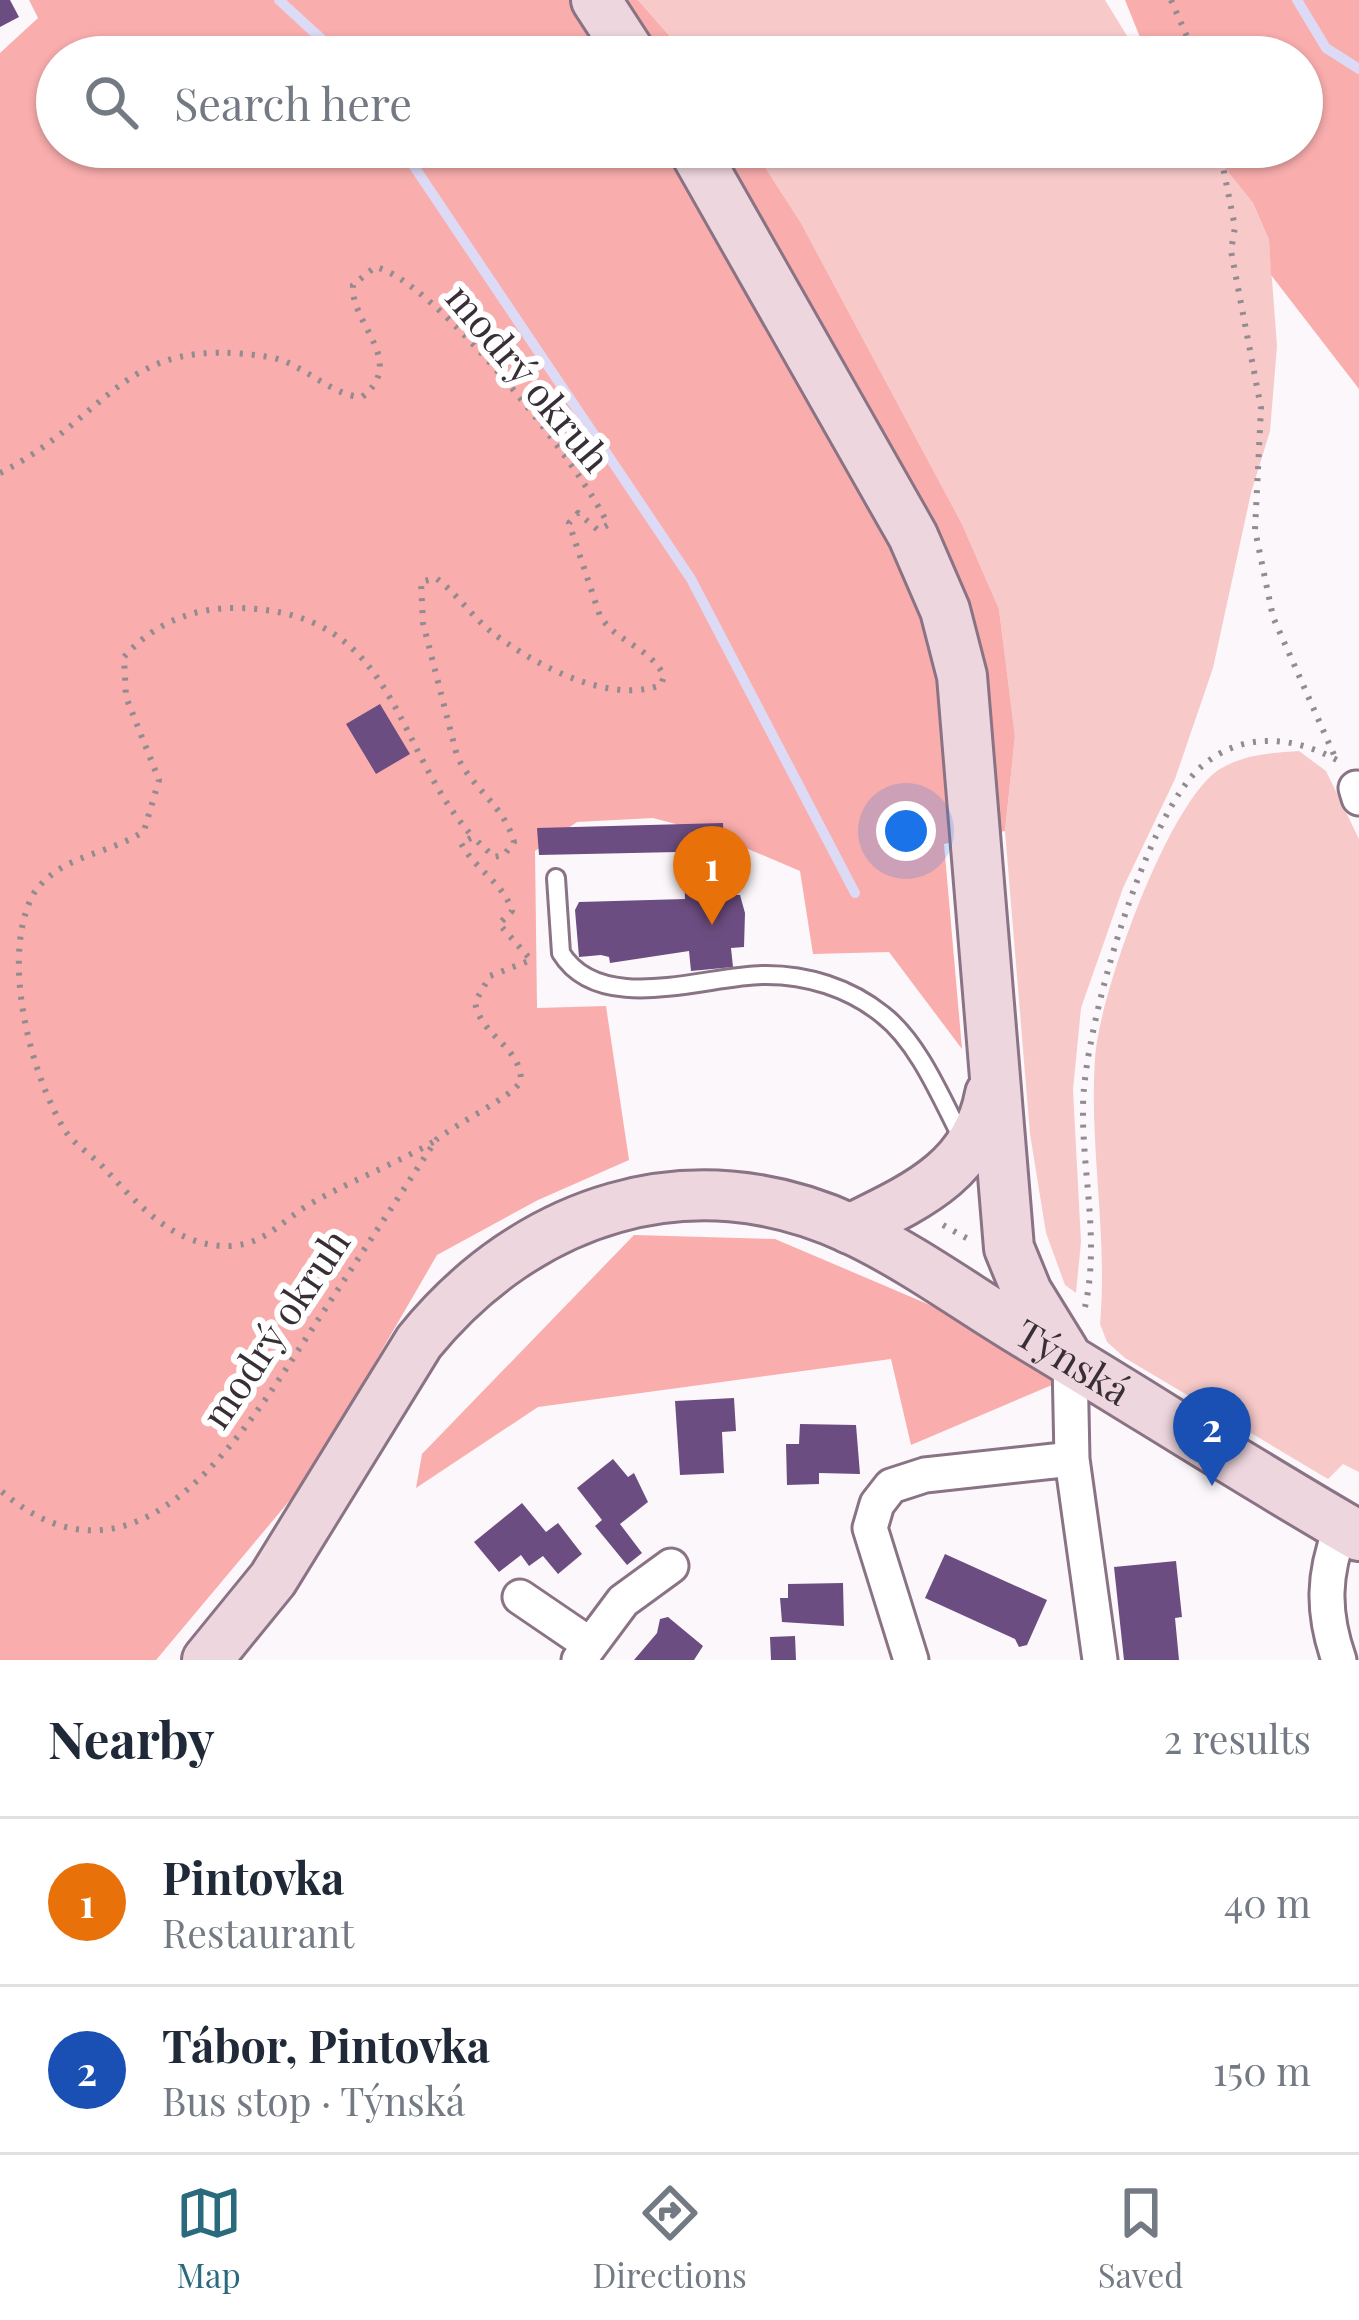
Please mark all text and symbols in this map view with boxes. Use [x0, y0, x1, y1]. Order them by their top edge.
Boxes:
search box [36, 36, 1323, 168]
icon: search [78, 69, 144, 135]
text: Search here [174, 72, 412, 132]
street label: modrý okruh [436, 272, 623, 481]
your location [876, 801, 936, 861]
pin: 1 [673, 826, 751, 925]
street label: modrý okruh [189, 1218, 360, 1438]
street label: Týnská [1007, 1306, 1141, 1416]
pin: 2 [1173, 1387, 1251, 1486]
text: Nearby [48, 1704, 214, 1772]
text: 2 results [1164, 1712, 1311, 1764]
text: Pintovka [162, 1846, 344, 1906]
text: 1 [80, 1876, 94, 1928]
text: 40 m [1224, 1876, 1311, 1928]
text: Restaurant [162, 1906, 354, 1958]
text: Tábor, Pintovka [162, 2014, 490, 2074]
text: 2 [77, 2044, 97, 2096]
text: 150 m [1213, 2044, 1311, 2096]
text: Bus stop · Týnská [162, 2074, 465, 2126]
tab: Map [176, 2180, 242, 2296]
tab: Directions [593, 2180, 747, 2296]
tab: Saved [1098, 2180, 1184, 2296]

